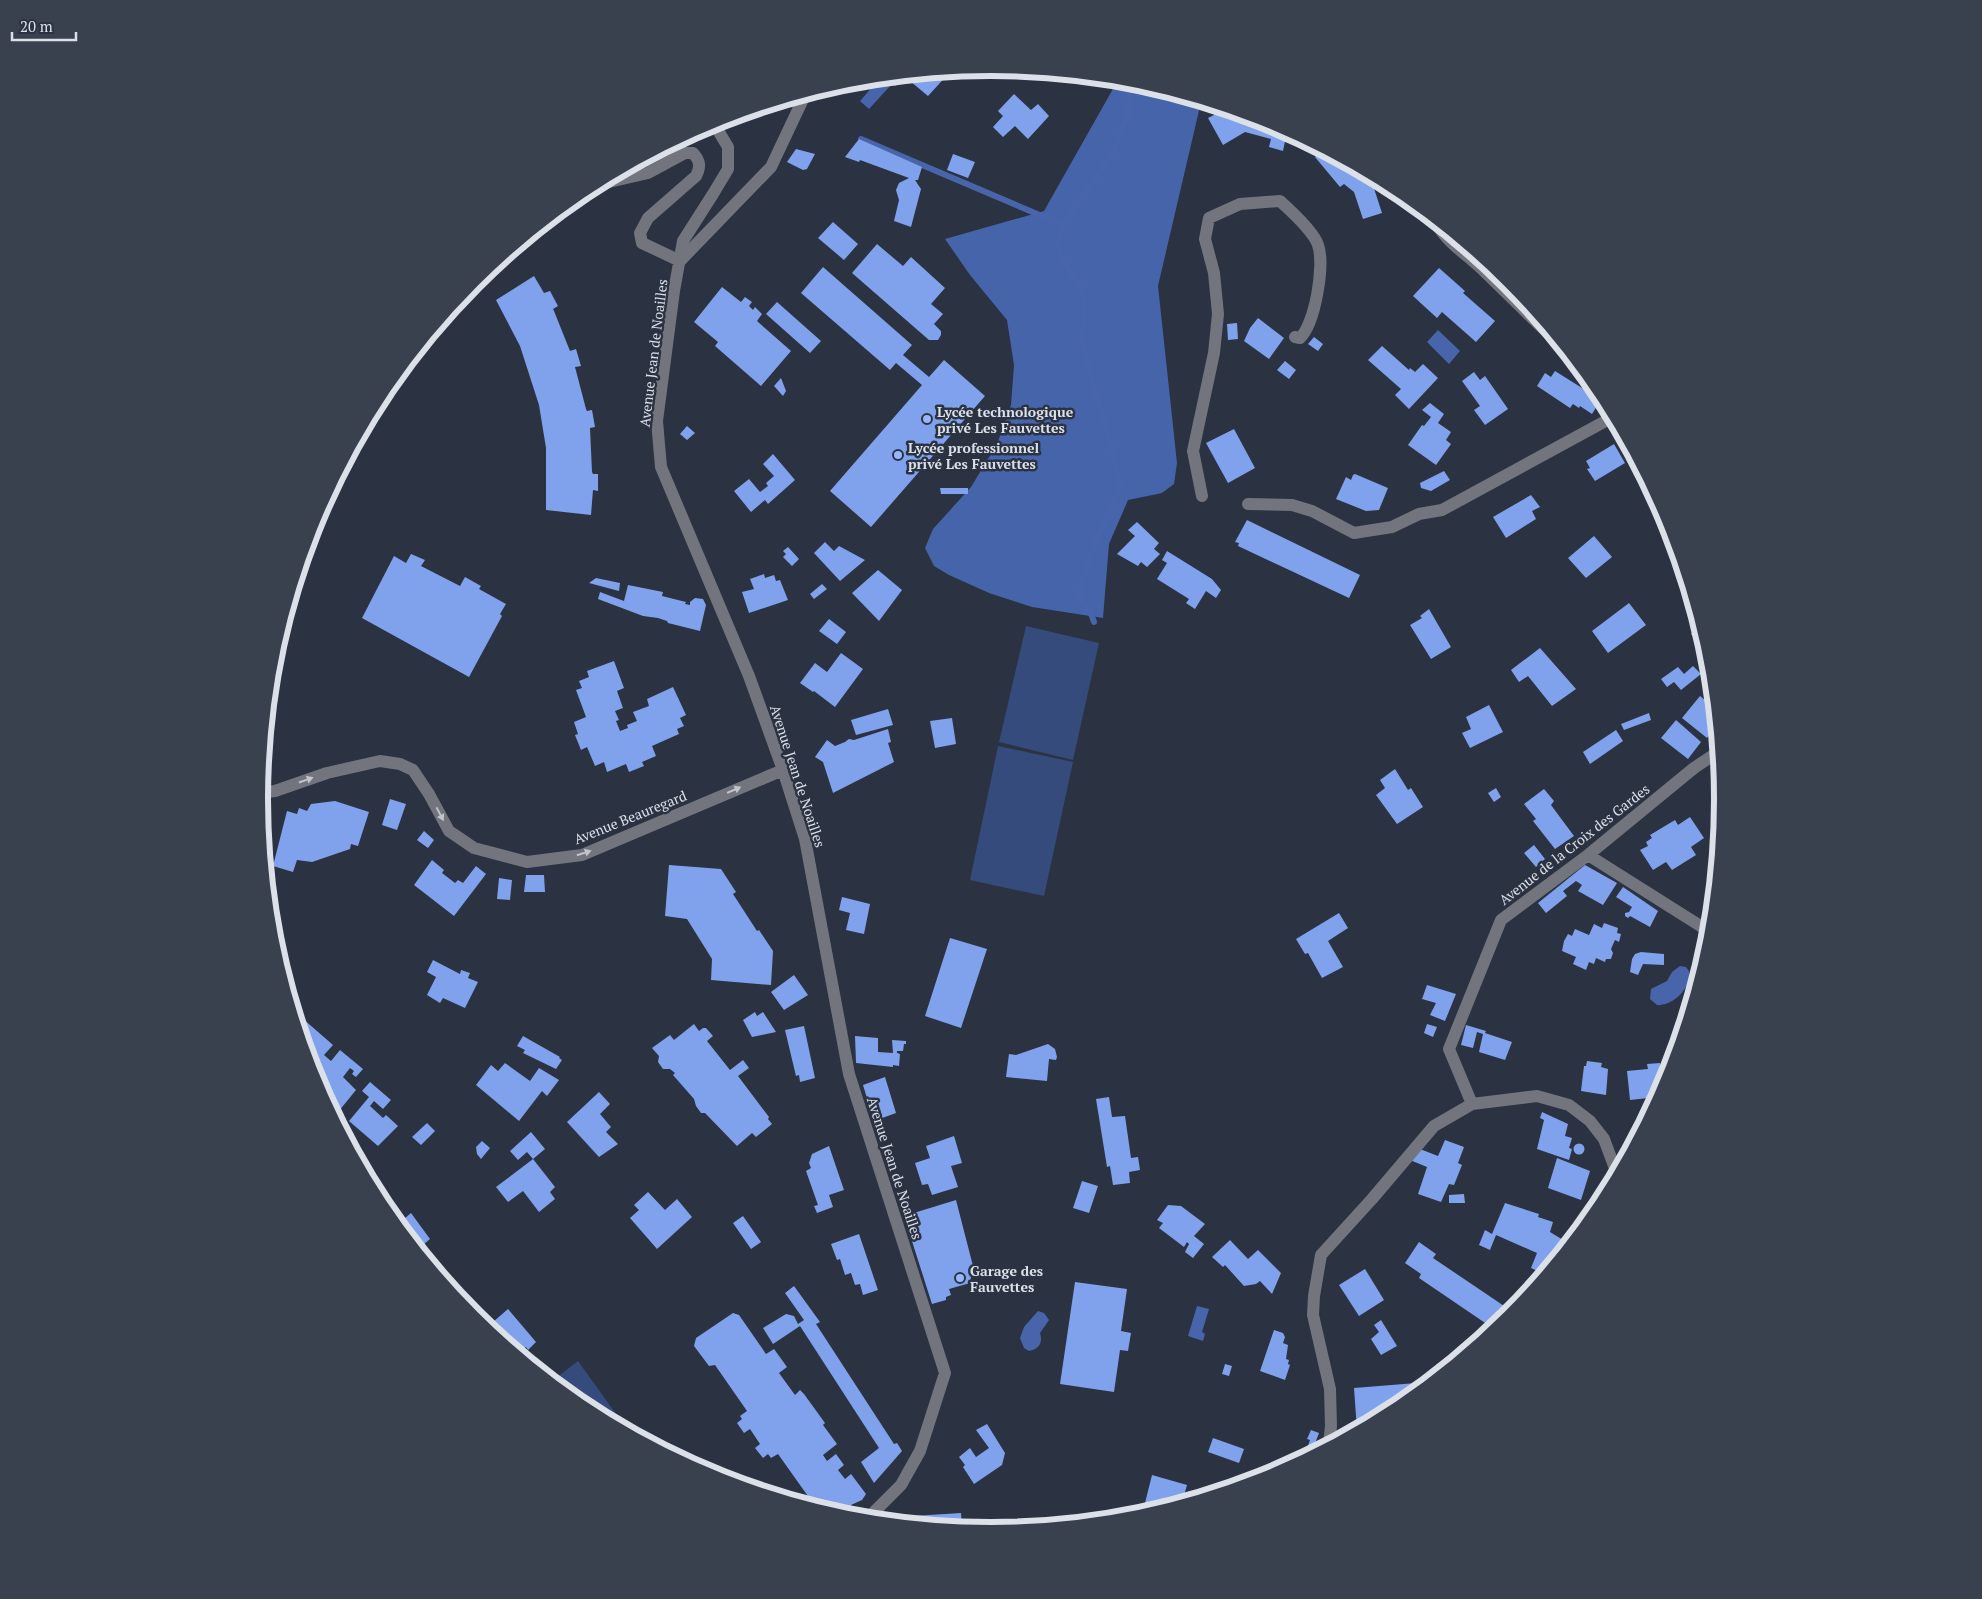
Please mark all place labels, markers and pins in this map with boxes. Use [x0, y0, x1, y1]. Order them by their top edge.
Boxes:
place label: Lycée technologique privé Les Fauvettes [937, 402, 1074, 437]
marker: Lycée technologique privé Les Fauvettes [921, 413, 933, 425]
place label: Lycée professionnel privé Les Fauvettes [908, 438, 1040, 473]
marker: Lycée professionnel privé Les Fauvettes [892, 449, 904, 461]
place label: Garage des Fauvettes [970, 1261, 1043, 1296]
marker: Garage des Fauvettes [954, 1272, 966, 1284]

